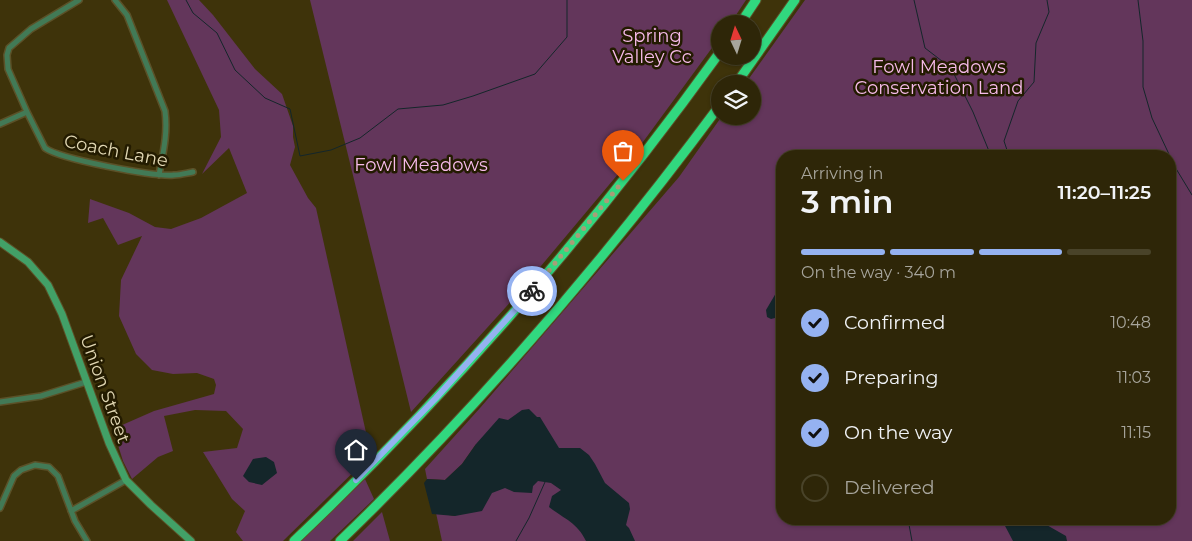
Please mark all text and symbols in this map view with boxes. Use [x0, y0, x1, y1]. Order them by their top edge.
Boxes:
north arrow [711, 15, 761, 65]
map controls [711, 15, 761, 125]
park label: Spring Valley Cc [612, 25, 692, 68]
park label: Fowl Meadows Conservation Land [855, 56, 1023, 99]
button: layers [711, 75, 761, 125]
street label: Coach Lane [62, 130, 170, 172]
pin [602, 130, 644, 181]
icon: bag [609, 137, 637, 165]
park label: Fowl Meadows [354, 154, 488, 176]
text: Arriving in [801, 164, 883, 183]
text: 11:20–11:25 [1058, 181, 1151, 204]
text: 3 min [801, 182, 893, 221]
text: On the way · 340 m [801, 263, 956, 282]
courier [507, 266, 557, 316]
icon: bike [518, 277, 546, 305]
icon: check [801, 309, 829, 337]
text: Confirmed [844, 311, 945, 334]
text: 10:48 [1110, 313, 1151, 332]
street label: Union Street [75, 332, 135, 446]
icon: check [801, 364, 829, 392]
text: Preparing [844, 366, 939, 389]
text: 11:03 [1117, 368, 1151, 387]
icon: check [801, 419, 829, 447]
text: On the way [844, 421, 952, 444]
text: 11:15 [1121, 423, 1151, 442]
pin [335, 429, 377, 480]
icon: home [342, 436, 370, 464]
text: Delivered [844, 476, 935, 499]

